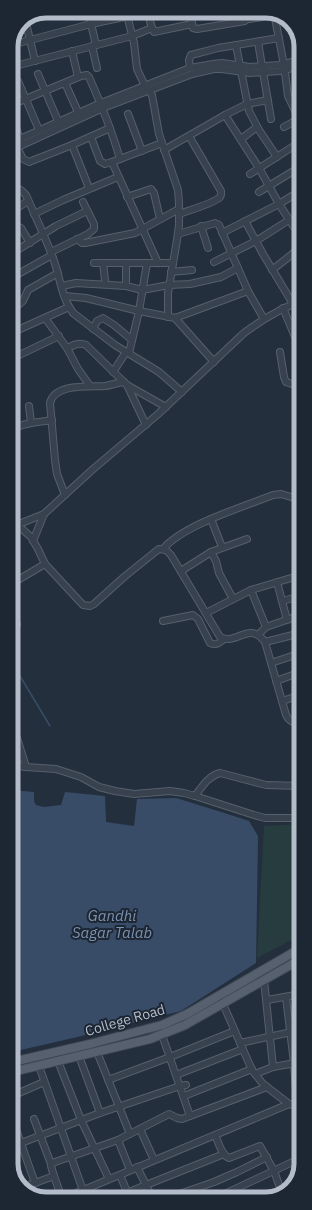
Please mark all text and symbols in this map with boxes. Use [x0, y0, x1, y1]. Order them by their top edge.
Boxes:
water label: Gandhi Sagar Talab [72, 906, 152, 942]
street label: College Road [83, 1000, 167, 1040]

